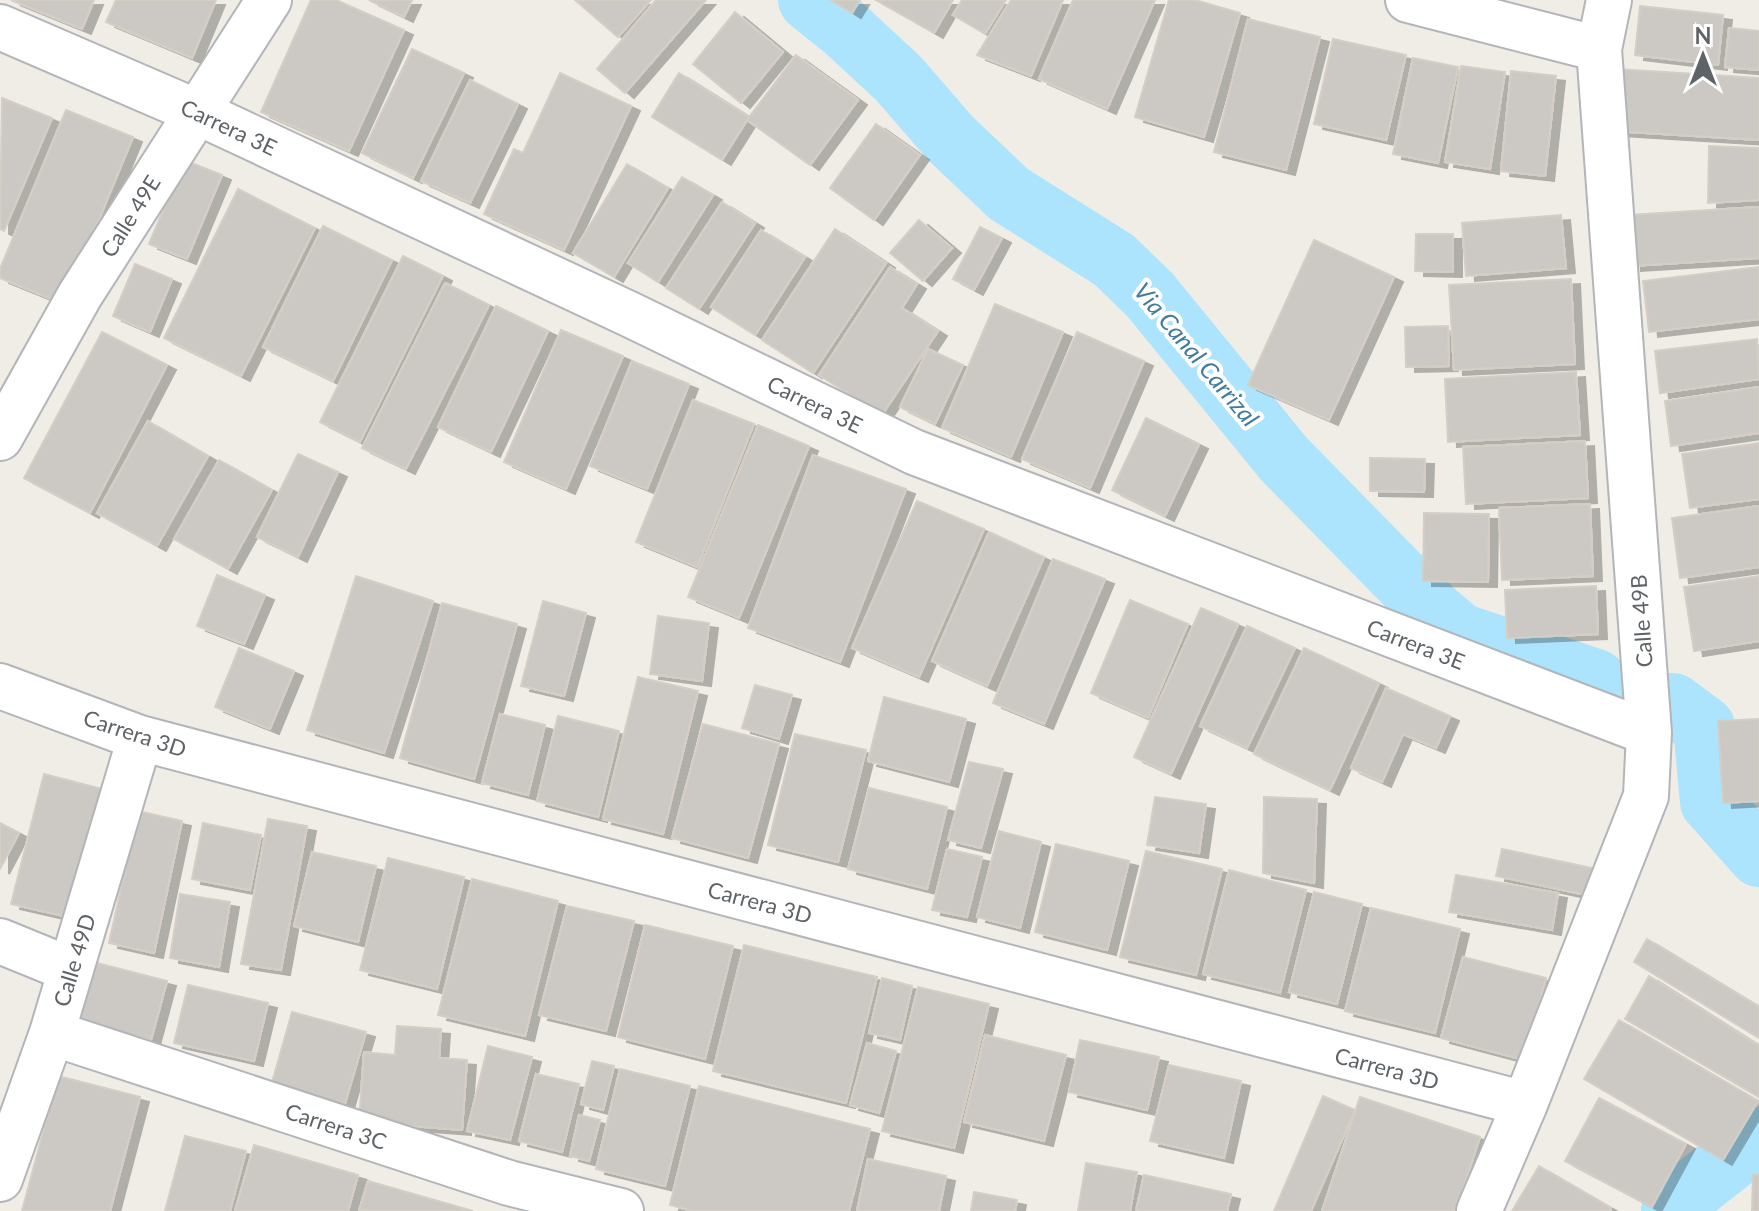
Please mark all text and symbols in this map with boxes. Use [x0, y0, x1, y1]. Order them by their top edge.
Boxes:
north arrow [1663, 16, 1743, 96]
text: N [1695, 22, 1711, 49]
street label: Carrera 3E [177, 93, 281, 161]
street label: Calle 49E [94, 170, 166, 262]
water label: Via Canal Carrizal [1129, 276, 1266, 432]
street label: Carrera 3E [763, 369, 867, 439]
street label: Calle 49B [1624, 574, 1658, 668]
street label: Carrera 3E [1363, 613, 1469, 675]
street label: Carrera 3D [80, 704, 190, 762]
street label: Carrera 3D [705, 875, 815, 929]
street label: Calle 49D [47, 910, 101, 1010]
street label: Carrera 3D [1332, 1041, 1442, 1095]
street label: Carrera 3C [282, 1097, 390, 1155]

